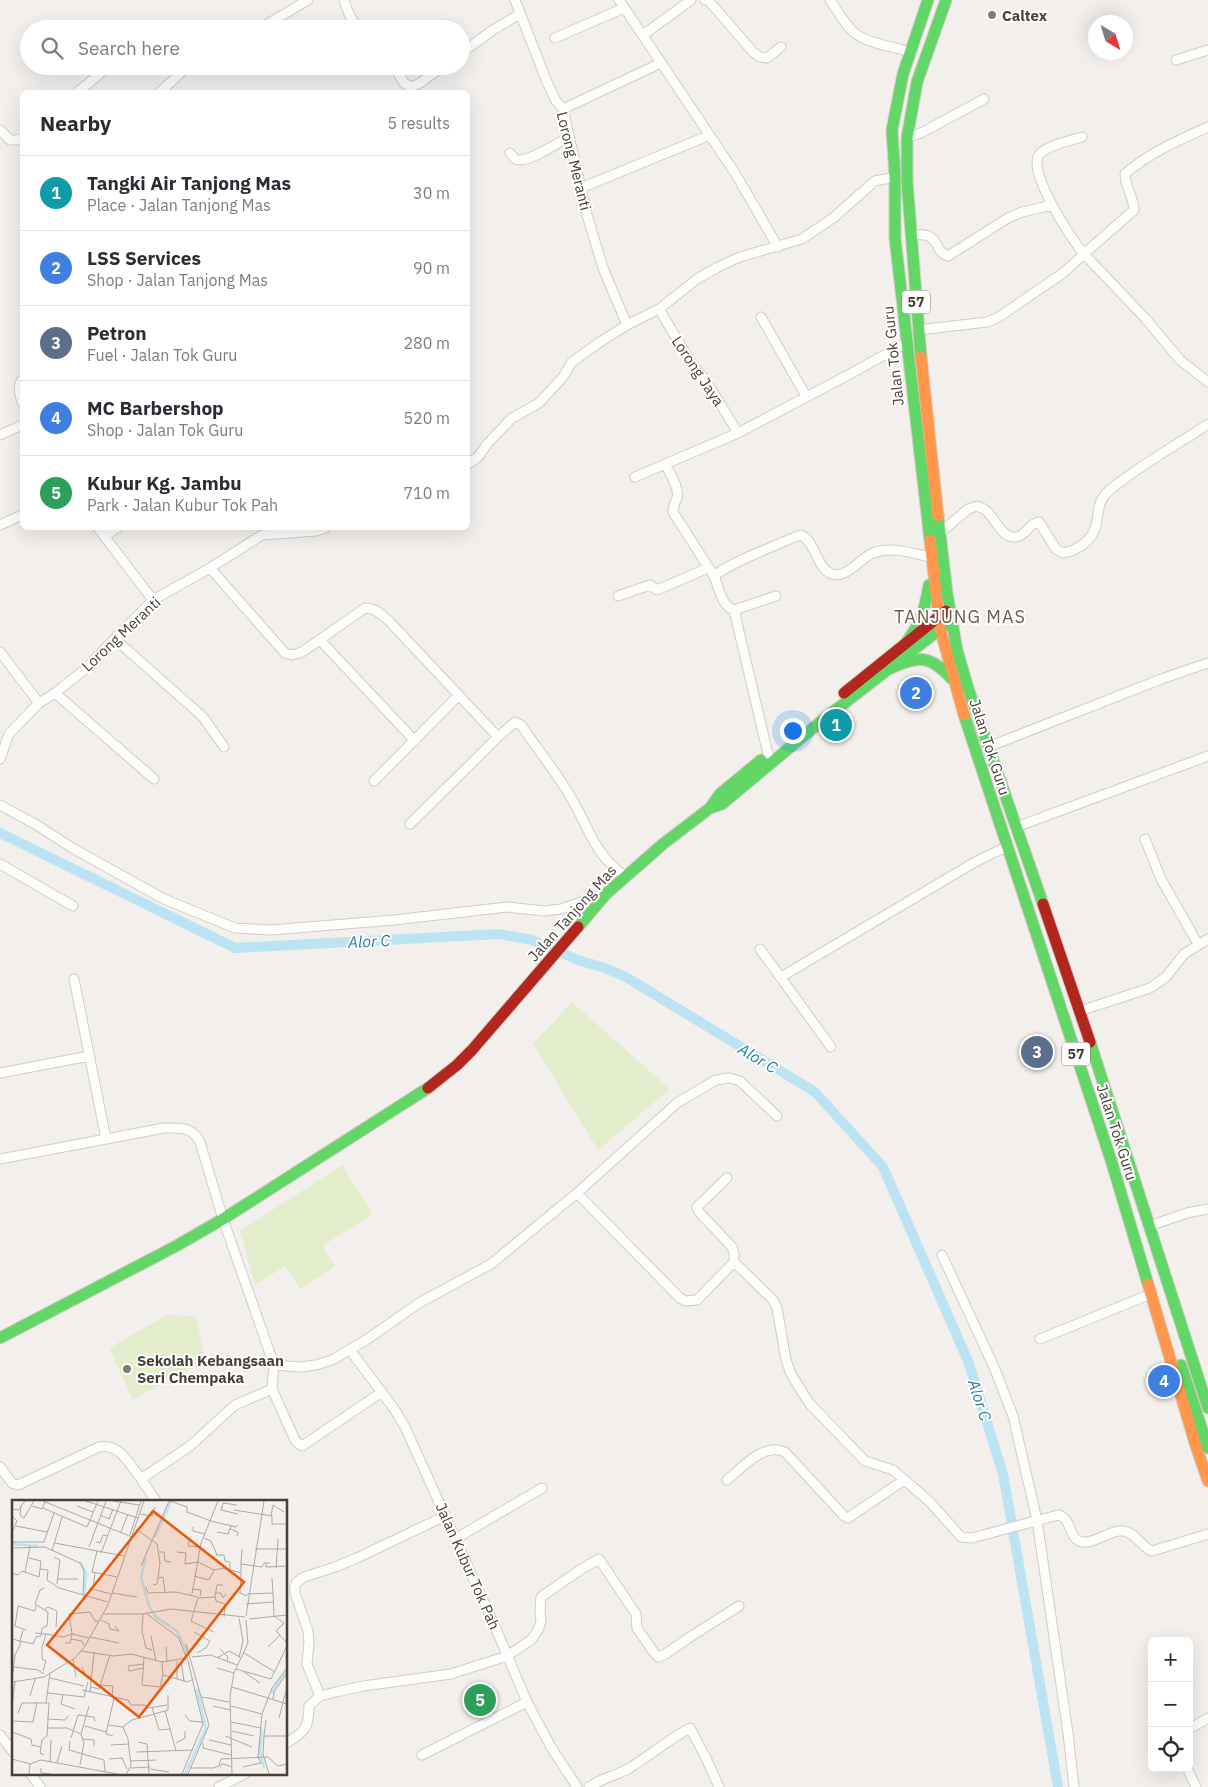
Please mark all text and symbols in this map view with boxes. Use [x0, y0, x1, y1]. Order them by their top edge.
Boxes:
place label: Caltex [1002, 6, 1048, 25]
marker: Caltex [986, 9, 998, 21]
north arrow [1088, 15, 1133, 60]
search box [20, 20, 470, 75]
icon: search [38, 34, 66, 62]
text: Search here [78, 36, 180, 60]
text: Nearby [40, 109, 111, 137]
street label: Lorong Meranti [553, 110, 595, 212]
text: 5 results [387, 113, 450, 133]
text: Tangki Air Tanjong Mas [87, 171, 291, 195]
text: 1 [51, 183, 61, 203]
text: 30 m [413, 183, 450, 203]
text: Place · Jalan Tanjong Mas [87, 195, 271, 215]
text: LSS Services [87, 246, 201, 270]
text: 2 [51, 258, 61, 278]
text: 90 m [413, 258, 450, 278]
text: Shop · Jalan Tanjong Mas [87, 270, 268, 290]
road number: 57 [902, 290, 930, 314]
street label: Jalan Tok Guru [878, 305, 908, 407]
text: Petron [87, 321, 147, 345]
street label: Lorong Jaya [668, 332, 728, 410]
text: 3 [51, 333, 61, 353]
text: 280 m [403, 333, 450, 353]
text: Fuel · Jalan Tok Guru [87, 345, 237, 365]
text: MC Barbershop [87, 396, 224, 420]
text: 4 [51, 408, 61, 428]
text: 520 m [403, 408, 450, 428]
text: Shop · Jalan Tok Guru [87, 420, 243, 440]
text: Kubur Kg. Jambu [87, 471, 242, 495]
text: 5 [51, 483, 61, 503]
text: 710 m [403, 483, 450, 503]
text: Park · Jalan Kubur Tok Pah [87, 495, 278, 515]
street label: Lorong Meranti [78, 593, 164, 675]
district label: TANJUNG MAS [894, 605, 1026, 628]
pin: 2 [900, 674, 932, 712]
street label: Jalan Tok Guru [965, 696, 1015, 798]
pin: 1 [820, 706, 852, 744]
your location [780, 718, 806, 744]
street label: Jalan Tanjong Mas [524, 861, 620, 965]
water label: Alor C [346, 930, 391, 952]
pin: 3 [1021, 1033, 1053, 1071]
water label: Alor C [734, 1038, 782, 1078]
road number: 57 [1062, 1042, 1090, 1066]
street label: Jalan Tok Guru [1092, 1081, 1142, 1183]
place label: Sekolah Kebangsaan Seri Chempaka [137, 1351, 284, 1387]
pin: 4 [1148, 1362, 1180, 1400]
marker: Sekolah Kebangsaan Seri Chempaka [121, 1363, 133, 1375]
water label: Alor C [964, 1376, 996, 1424]
inset map [12, 1500, 288, 1774]
street label: Jalan Kubur Tok Pah [431, 1500, 505, 1632]
map controls [1148, 1637, 1193, 1772]
button: + [1148, 1637, 1193, 1682]
pin: 5 [464, 1681, 496, 1719]
button: − [1148, 1682, 1193, 1727]
button: locate [1148, 1727, 1193, 1772]

